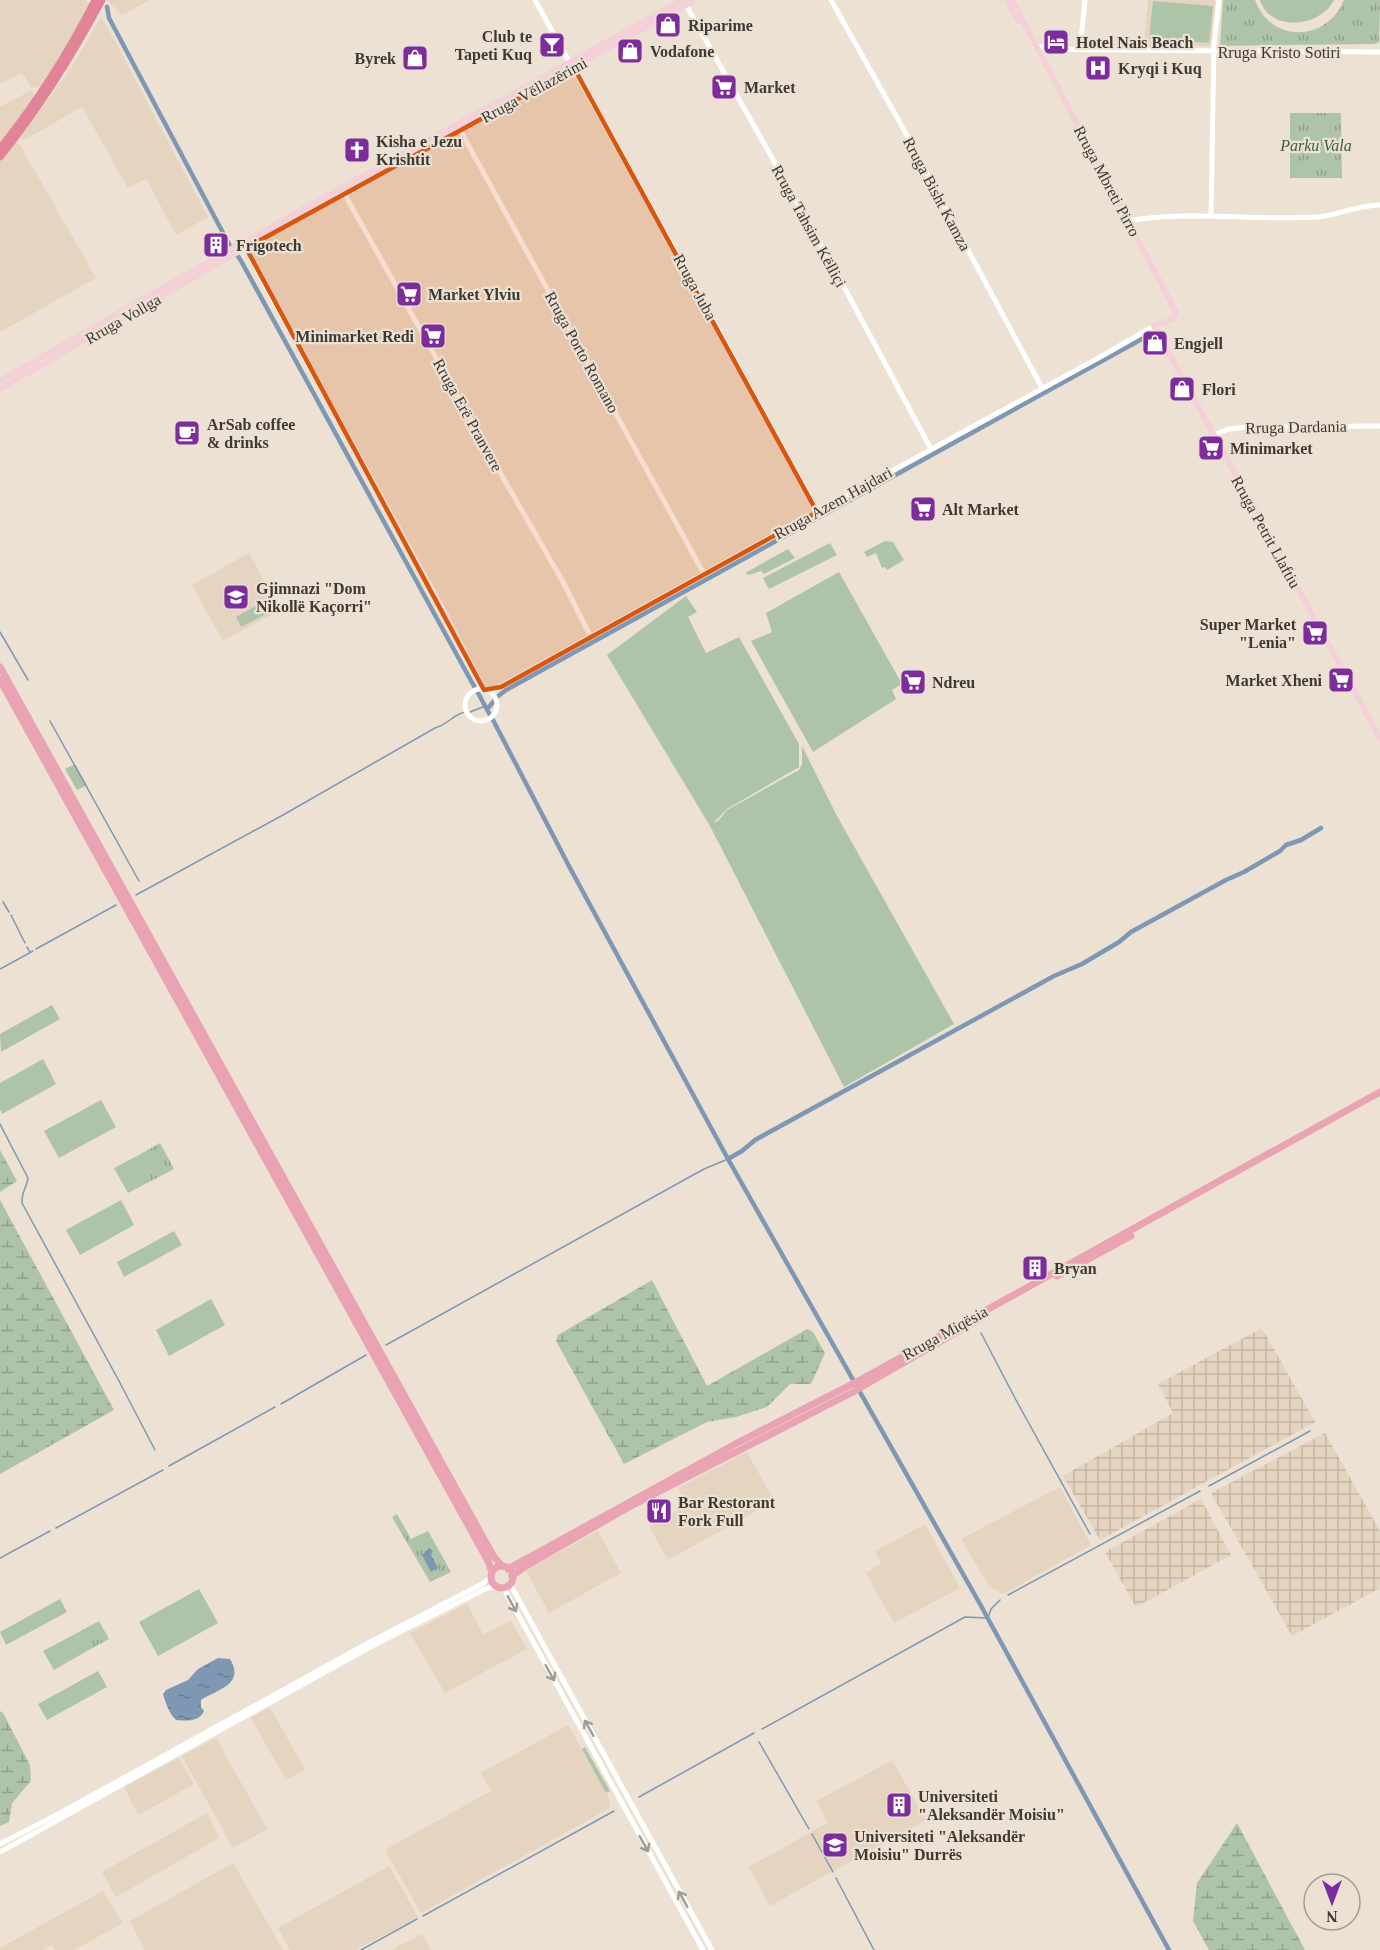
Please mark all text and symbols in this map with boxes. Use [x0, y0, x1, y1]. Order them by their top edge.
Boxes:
shop icon: Riparime [653, 10, 683, 40]
place label: Riparime [688, 17, 753, 35]
hotel icon: Hotel Nais Beach [1041, 27, 1071, 57]
place label: Club te Tapeti Kuq [455, 28, 532, 64]
bar icon: Club te Tapeti Kuq [537, 30, 567, 60]
place label: Hotel Nais Beach [1076, 34, 1193, 51]
shop icon: Vodafone [615, 36, 645, 66]
shop icon: Byrek [400, 43, 430, 73]
place label: Vodafone [650, 43, 714, 60]
street label: Rruga Kristo Sotiri [1218, 44, 1341, 62]
place label: Byrek [355, 50, 396, 68]
hospital icon: Kryqi i Kuq [1083, 53, 1113, 83]
street label: Rruga Vëllazërimi [478, 54, 591, 127]
place label: Kryqi i Kuq [1118, 60, 1202, 78]
supermarket icon: Market [709, 72, 739, 102]
place label: Market [744, 79, 796, 96]
street label: Rruga Mbreti Pirro [1070, 123, 1143, 240]
place label: Kisha e Jezu Krishtit [376, 133, 462, 168]
street label: Rruga Bisht Kamza [899, 134, 974, 254]
church icon: Kisha e Jezu Krishtit [342, 135, 372, 165]
park label: Parku Vala [1279, 137, 1352, 154]
street label: Rruga Tahsim Këlliçi [767, 162, 850, 291]
building icon: Frigotech [201, 230, 231, 260]
place label: Frigotech [236, 237, 302, 255]
street label: Rruga Juba [669, 251, 720, 323]
supermarket icon: Market Ylviu [394, 279, 424, 309]
place label: Market Ylviu [428, 286, 520, 303]
street label: Rruga Porto Romano [541, 288, 622, 416]
street label: Rruga Vollga [82, 291, 164, 348]
supermarket icon: Minimarket Redi [418, 321, 448, 351]
place label: Minimarket Redi [295, 328, 415, 345]
shop icon: Engjell [1140, 328, 1170, 358]
place label: Engjell [1174, 335, 1223, 353]
street label: Rruga Erë Pranvere [429, 356, 506, 475]
shop icon: Flori [1167, 374, 1197, 404]
place label: Flori [1202, 381, 1236, 398]
place label: ArSab coffee & drinks [207, 416, 295, 451]
cafe icon: ArSab coffee & drinks [172, 418, 202, 448]
street label: Rruga Dardania [1245, 418, 1347, 437]
supermarket icon: Minimarket [1196, 433, 1226, 463]
place label: Minimarket [1230, 440, 1313, 457]
street label: Rruga Azem Hajdari [771, 463, 896, 543]
street label: Rruga Petrit Llaftiu [1227, 473, 1304, 591]
supermarket icon: Alt Market [908, 494, 938, 524]
place label: Alt Market [942, 501, 1020, 518]
place label: Gjimnazi "Dom Nikollë Kaçorri" [256, 580, 372, 616]
school or university icon: Gjimnazi "Dom Nikollë Kaçorri" [221, 582, 251, 612]
place label: Super Market "Lenia" [1200, 616, 1297, 651]
supermarket icon: Super Market "Lenia" [1300, 618, 1330, 648]
supermarket icon: Market Xheni [1326, 665, 1356, 695]
supermarket icon: Ndreu [898, 667, 928, 697]
place label: Market Xheni [1226, 672, 1323, 689]
place label: Ndreu [932, 674, 975, 691]
building icon: Bryan [1020, 1253, 1050, 1283]
place label: Bryan [1054, 1260, 1097, 1278]
street label: Rruga Miqësia [899, 1303, 991, 1364]
place label: Bar Restorant Fork Full [678, 1494, 776, 1529]
restaurant icon: Bar Restorant Fork Full [644, 1496, 674, 1526]
one-way arrow [507, 1595, 518, 1613]
one-way arrow [544, 1664, 556, 1681]
one-way arrow [583, 1720, 595, 1737]
place label: Universiteti "Aleksandër Moisiu" [918, 1788, 1065, 1823]
building icon: Universiteti "Aleksandër Moisiu" [884, 1790, 914, 1820]
place label: Universiteti "Aleksandër Moisiu" Durrës [854, 1828, 1025, 1863]
school or university icon: Universiteti "Aleksandër Moisiu" Durrës [820, 1830, 850, 1860]
one-way arrow [639, 1834, 650, 1852]
north arrow [1302, 1872, 1362, 1932]
one-way arrow [677, 1891, 689, 1908]
text: N [1326, 1908, 1338, 1925]

